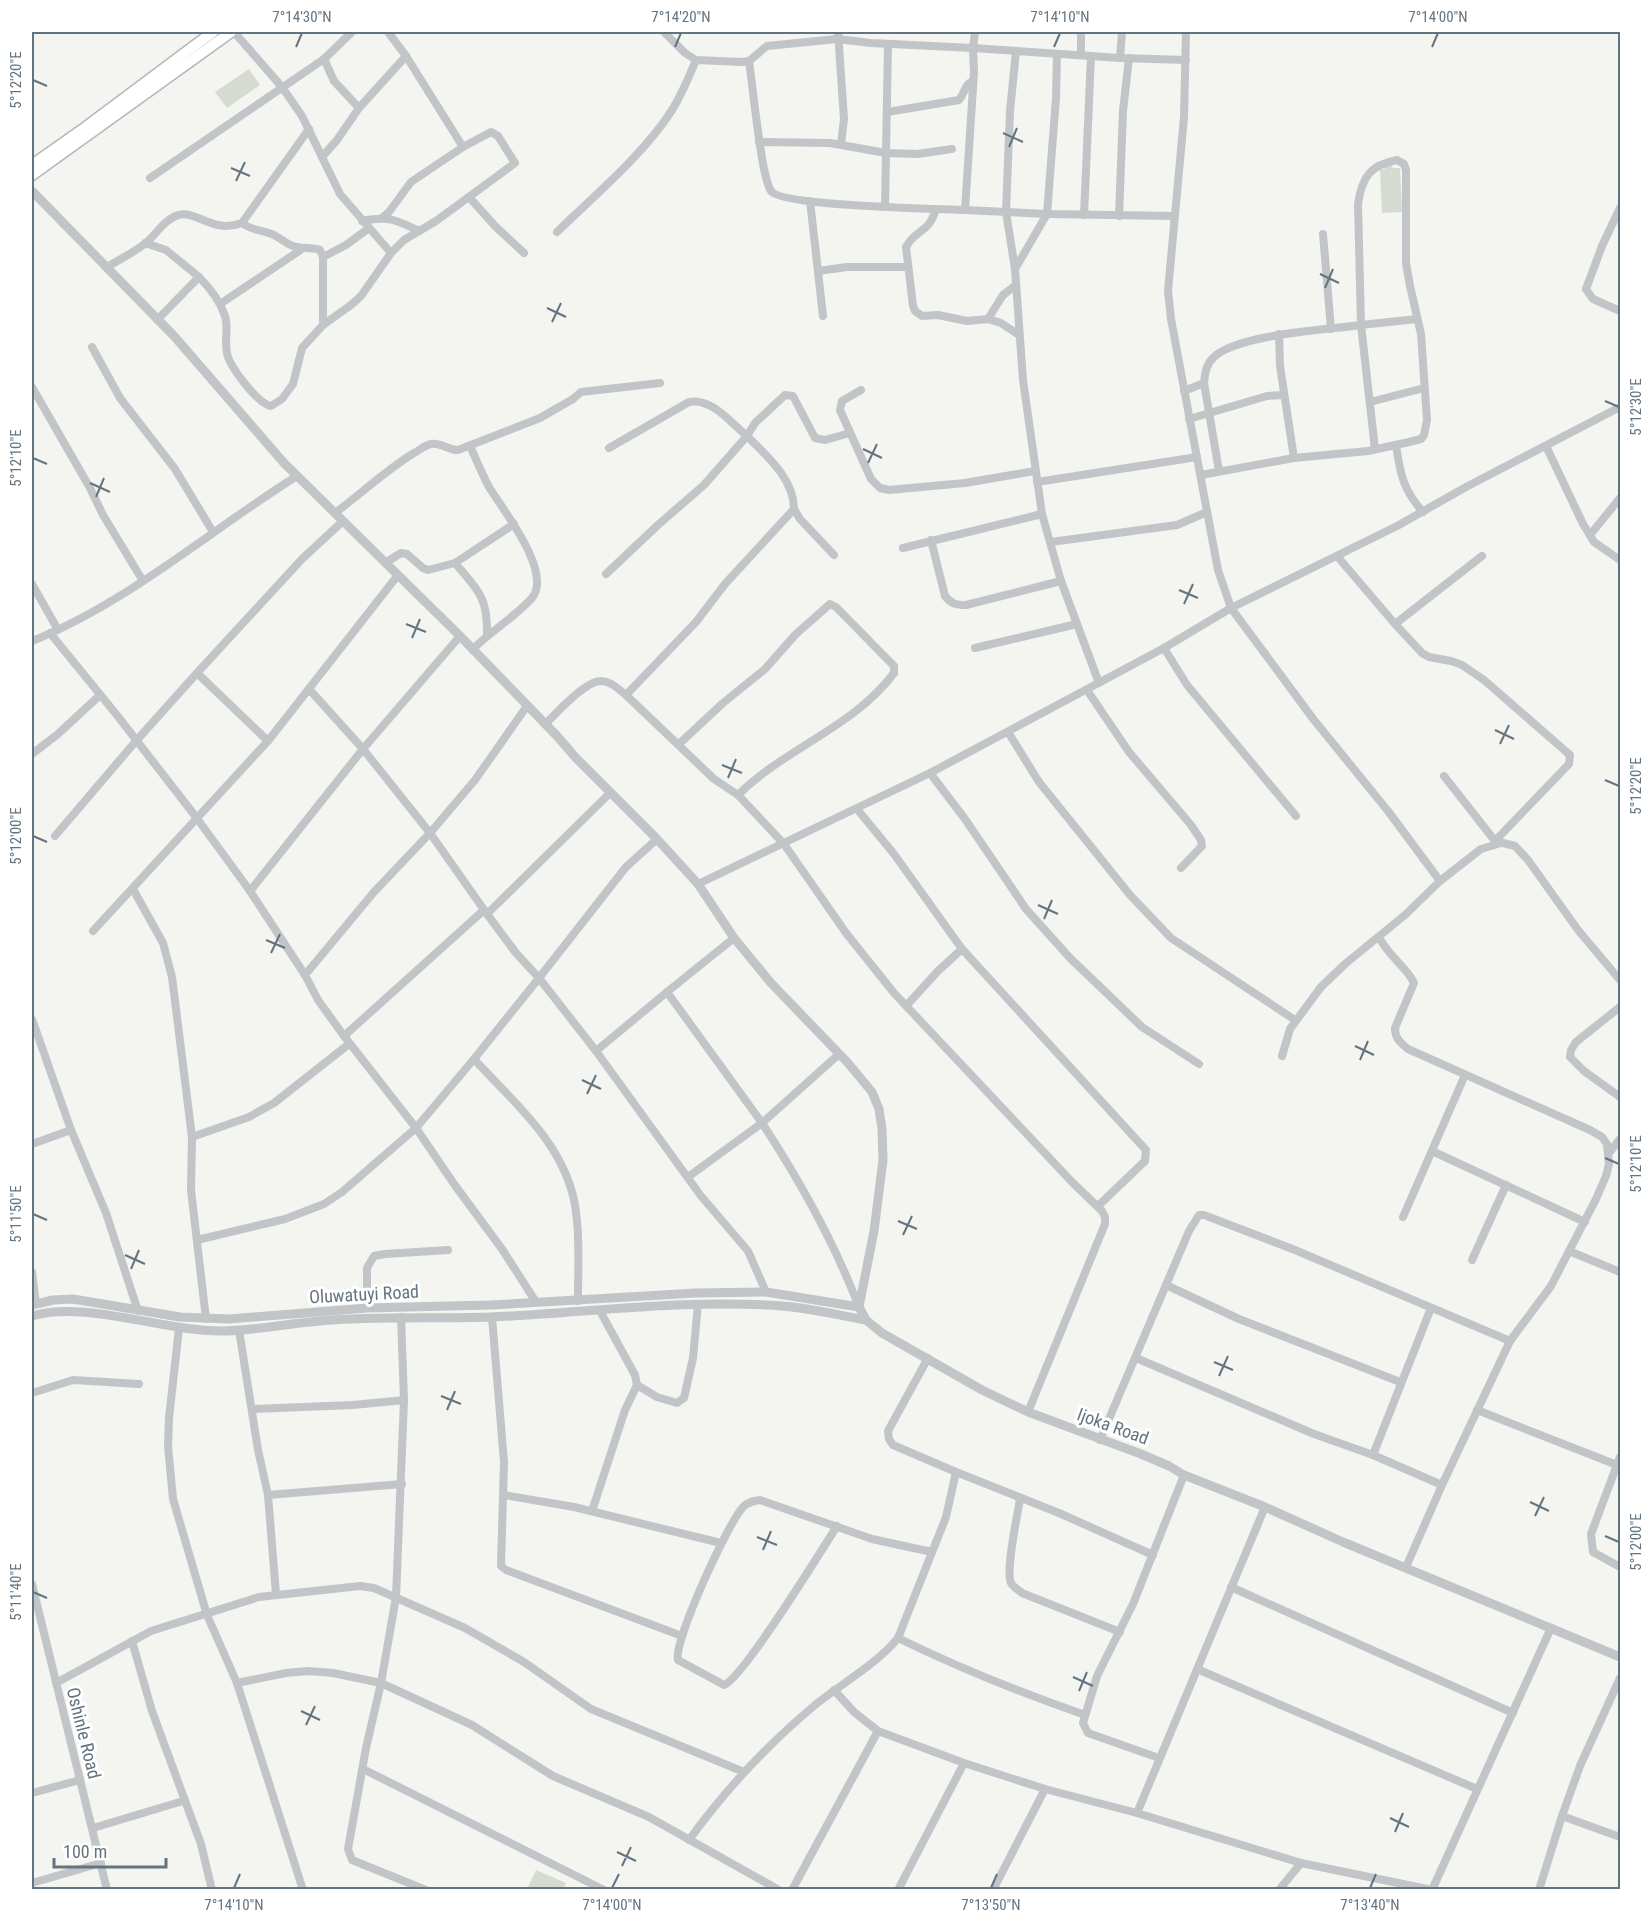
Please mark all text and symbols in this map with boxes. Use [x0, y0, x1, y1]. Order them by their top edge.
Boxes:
text: 7°14'30"N [272, 8, 332, 26]
text: 7°14'20"N [651, 8, 711, 26]
text: 7°14'10"N [1030, 8, 1090, 26]
text: 7°14'00"N [1408, 8, 1468, 26]
text: 5°12'20"E [7, 51, 25, 109]
text: 5°12'30"E [1627, 378, 1645, 436]
text: 5°12'10"E [7, 429, 25, 487]
text: 5°12'20"E [1627, 757, 1645, 815]
text: 5°12'00"E [7, 807, 25, 865]
text: 5°12'10"E [1627, 1135, 1645, 1193]
text: 5°11'50"E [7, 1185, 25, 1243]
street label: Oluwatuyi Road [309, 1281, 419, 1307]
street label: Ijoka Road [1074, 1403, 1152, 1449]
text: 5°12'00"E [1627, 1513, 1645, 1571]
text: 5°11'40"E [7, 1563, 25, 1621]
street label: Oshinle Road [63, 1685, 105, 1781]
scale bar [54, 1831, 166, 1869]
text: 100 m [63, 1841, 107, 1862]
text: 7°14'10"N [204, 1896, 264, 1914]
text: 7°14'00"N [582, 1896, 642, 1914]
text: 7°13'50"N [961, 1896, 1021, 1914]
text: 7°13'40"N [1340, 1896, 1400, 1914]

